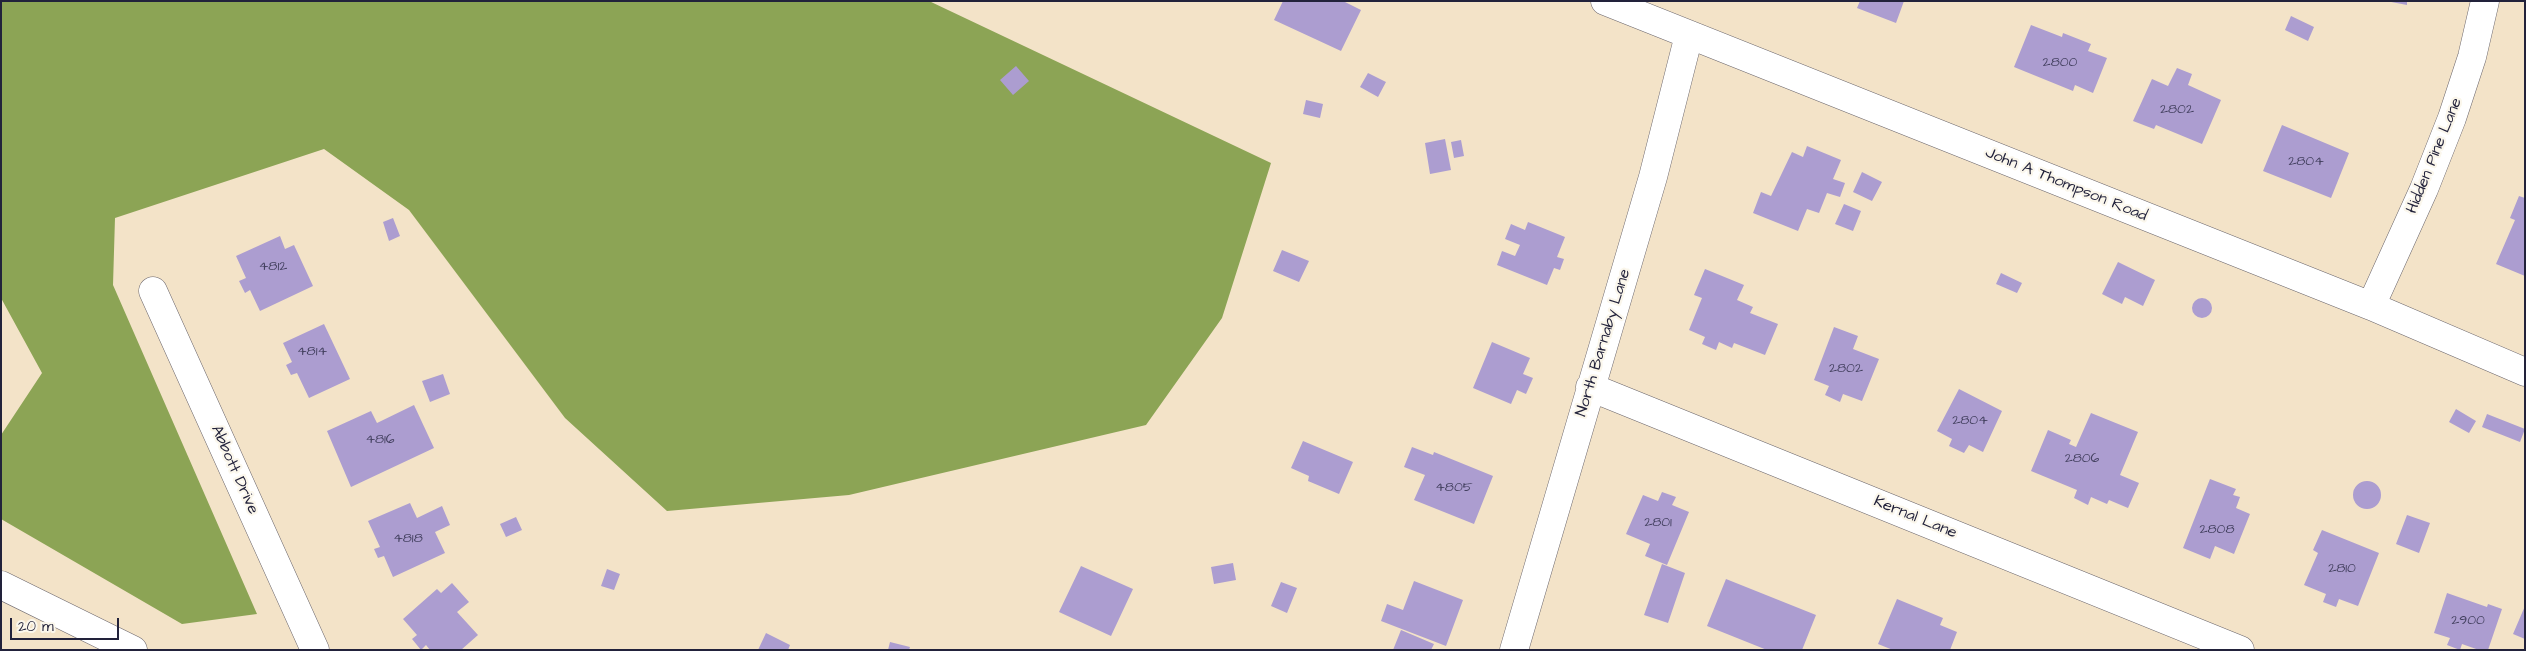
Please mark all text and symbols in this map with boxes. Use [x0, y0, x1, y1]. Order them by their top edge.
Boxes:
house number: 2800 [2043, 55, 2077, 71]
street label: Hidden Pine Lane [2403, 95, 2467, 217]
house number: 2802 [2160, 102, 2194, 118]
street label: John A Thompson Road [1982, 144, 2150, 226]
house number: 2804 [2288, 154, 2324, 170]
house number: 4812 [259, 259, 287, 275]
street label: North Barnaby Lane [1572, 267, 1636, 419]
house number: 4814 [297, 344, 327, 360]
house number: 2802 [1829, 361, 1863, 377]
house number: 2804 [1952, 413, 1988, 429]
street label: Abbott Drive [206, 423, 262, 517]
house number: 4816 [365, 432, 395, 448]
house number: 2806 [2065, 451, 2099, 467]
house number: 4805 [1435, 480, 1473, 496]
street label: Kernal Lane [1871, 493, 1959, 543]
house number: 2801 [1644, 515, 1672, 531]
house number: 2808 [2200, 522, 2234, 538]
house number: 4818 [393, 531, 423, 547]
house number: 2810 [2328, 561, 2356, 577]
scale bar [12, 608, 121, 640]
house number: 2900 [2451, 613, 2485, 629]
text: 20 m [18, 616, 54, 637]

